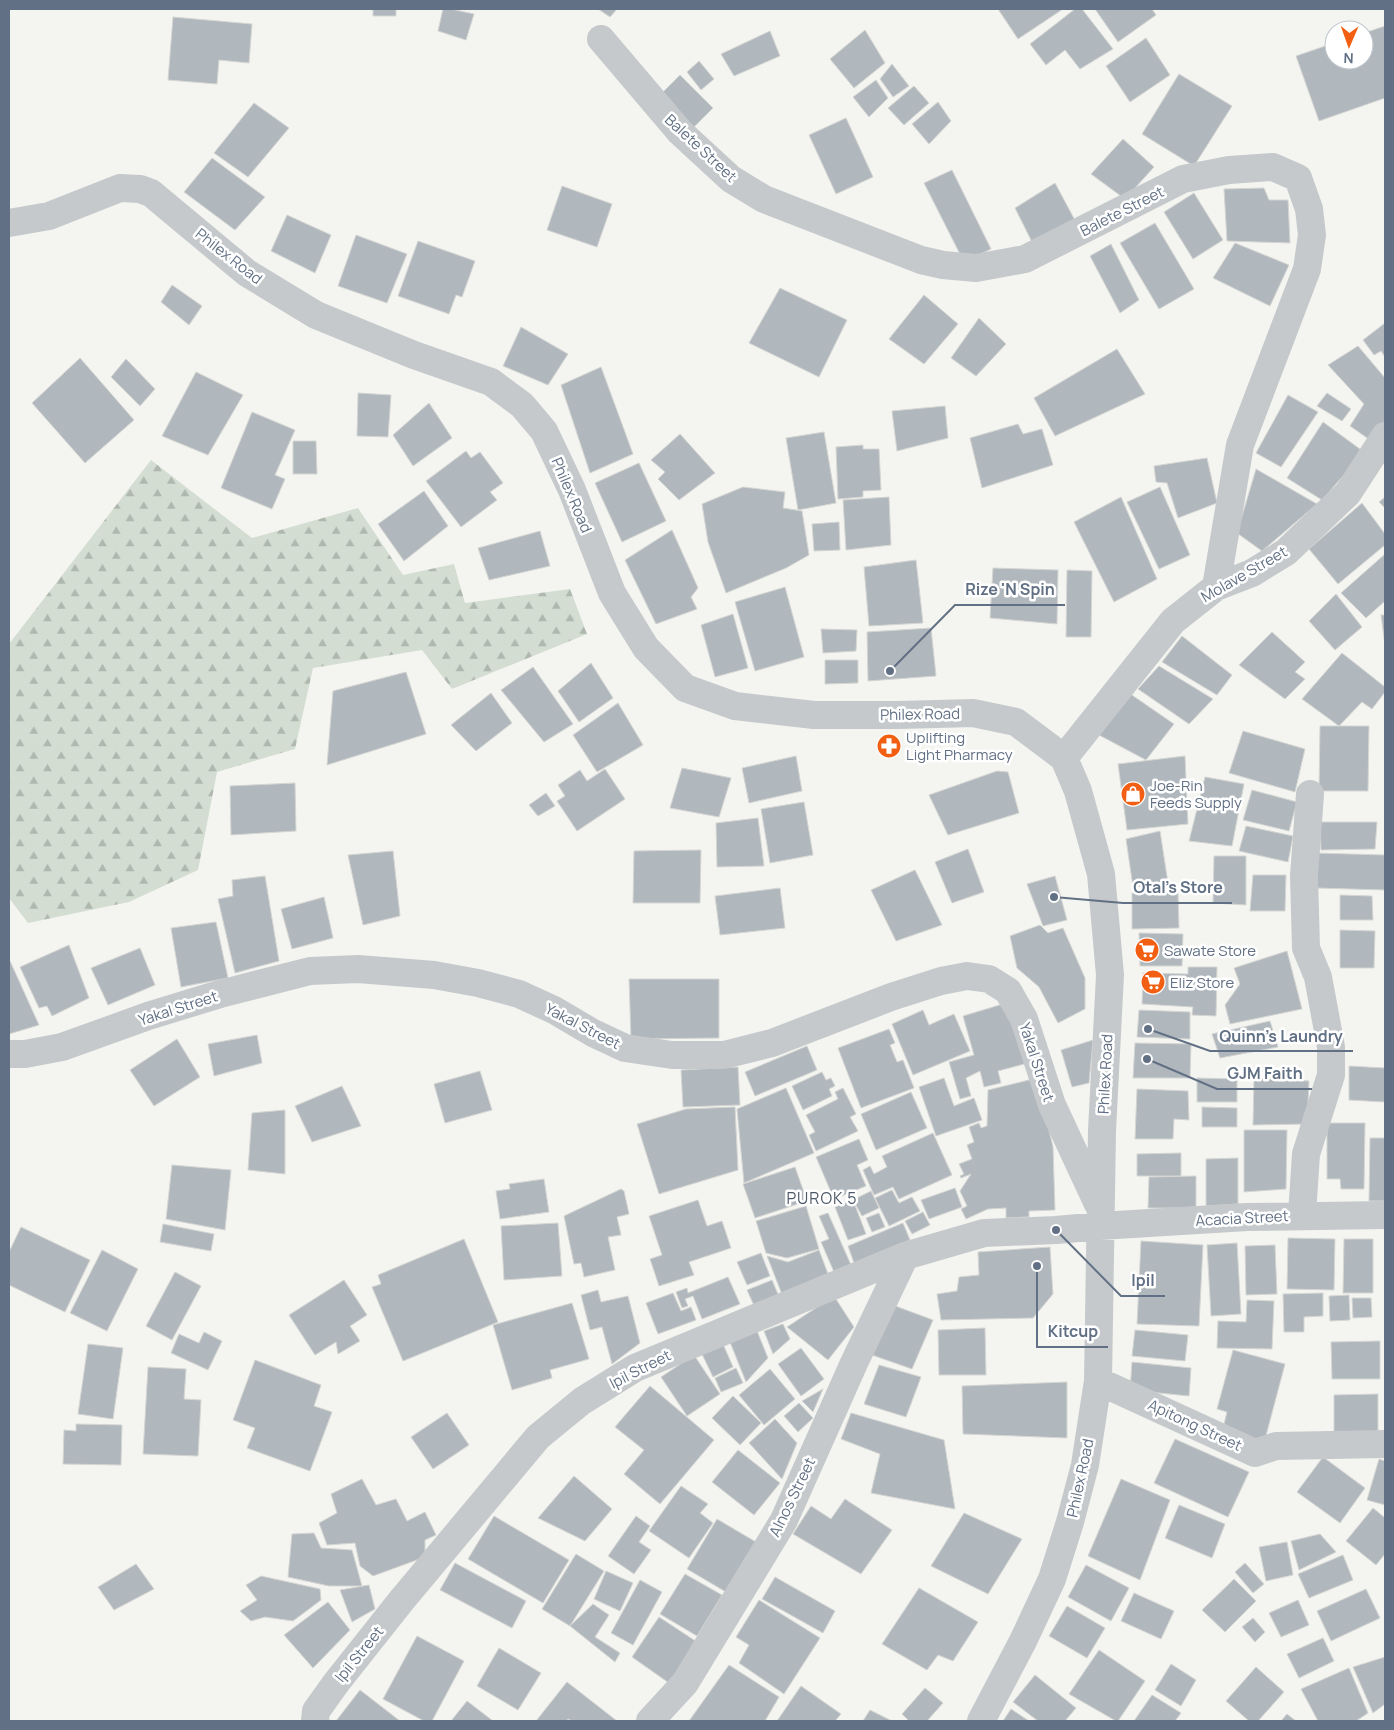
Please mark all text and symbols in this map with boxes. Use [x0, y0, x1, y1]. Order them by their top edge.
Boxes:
north arrow [1324, 20, 1374, 70]
text: N [1343, 49, 1354, 68]
street label: Balete Street [660, 109, 742, 187]
street label: Balete Street [1077, 181, 1167, 241]
street label: Philex Road [191, 223, 267, 289]
street label: Philex Road [547, 454, 597, 536]
street label: Molave Street [1197, 541, 1291, 607]
callout: Rize 'N Spin [955, 574, 1065, 605]
text: Rize 'N Spin [965, 578, 1055, 600]
street label: Philex Road [880, 703, 960, 725]
place label: Uplifting Light Pharmacy [906, 727, 1013, 765]
pharmacy icon: Uplifting Light Pharmacy [876, 733, 902, 759]
place label: Joe-Rin Feeds Supply [1150, 775, 1242, 813]
shop icon: Joe-Rin Feeds Supply [1120, 781, 1146, 807]
callout: Otal's Store [1123, 872, 1232, 903]
text: Otal's Store [1133, 876, 1223, 898]
supermarket icon: Sawate Store [1134, 937, 1160, 963]
place label: Sawate Store [1164, 940, 1256, 961]
supermarket icon: Eliz Store [1140, 969, 1166, 995]
place label: Eliz Store [1170, 972, 1235, 993]
street label: Yakal Street [136, 985, 220, 1031]
street label: Yakal Street [542, 998, 624, 1054]
street label: Yakal Street [1014, 1020, 1060, 1104]
callout: Quinn's Laundry [1210, 1020, 1353, 1051]
text: Quinn's Laundry [1219, 1025, 1343, 1047]
street label: Philex Road [1092, 1034, 1118, 1114]
callout: GJM Faith [1217, 1058, 1312, 1089]
text: GJM Faith [1227, 1062, 1303, 1084]
district label: PUROK 5 [786, 1187, 858, 1209]
street label: Acacia Street [1195, 1205, 1289, 1231]
callout: Ipil [1121, 1265, 1165, 1296]
text: Ipil [1131, 1269, 1155, 1291]
callout: Kitcup [1037, 1316, 1108, 1347]
text: Kitcup [1048, 1320, 1098, 1342]
street label: Ipil Street [606, 1345, 674, 1393]
street label: Apitong Street [1145, 1394, 1245, 1456]
street label: Philex Road [1061, 1437, 1099, 1519]
street label: Alnos Street [764, 1454, 820, 1540]
street label: Ipil Street [330, 1622, 388, 1686]

